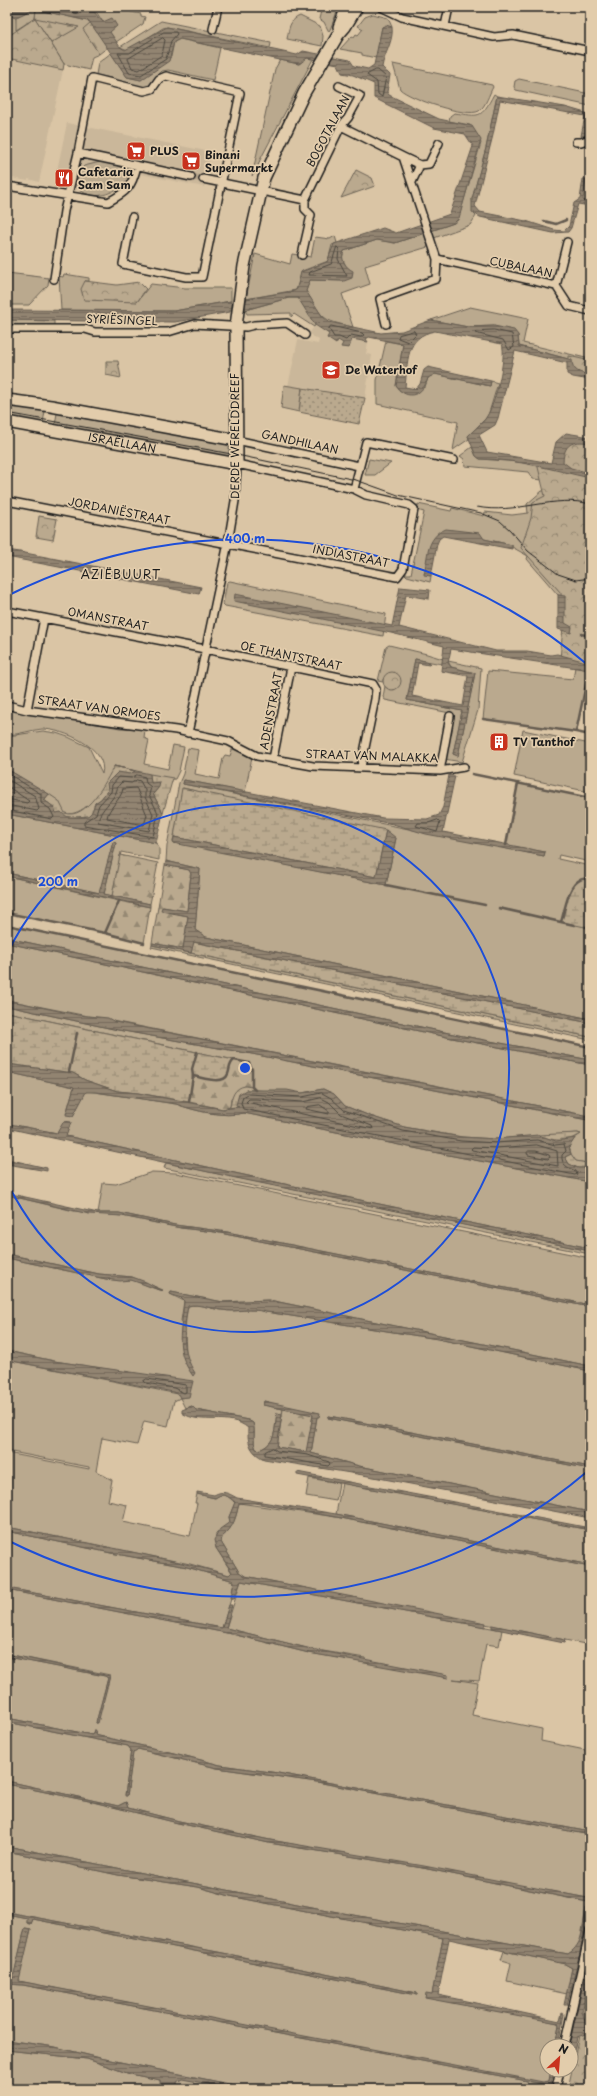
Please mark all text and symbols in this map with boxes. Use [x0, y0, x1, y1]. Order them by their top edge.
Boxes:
street label: BOGOTALAAN [302, 92, 354, 170]
supermarket icon: PLUS [125, 140, 147, 162]
place label: PLUS [150, 142, 179, 159]
place label: Binani Supermarkt [205, 146, 273, 176]
supermarket icon: Binani Supermarkt [180, 150, 202, 172]
place label: Cafetaria Sam Sam [78, 163, 134, 193]
restaurant icon: Cafetaria Sam Sam [53, 167, 75, 189]
street label: CUBALAAN [488, 252, 554, 281]
street label: SYRIËSINGEL [86, 310, 158, 329]
school or university icon: De Waterhof [320, 359, 342, 381]
place label: De Waterhof [345, 361, 418, 378]
street label: DERDE WERELDDREEF [226, 373, 243, 499]
street label: GANDHILAAN [260, 425, 340, 458]
street label: ISRAËLLAAN [87, 428, 158, 457]
street label: JORDANIËSTRAAT [67, 492, 172, 529]
text: 400 m [225, 529, 265, 547]
street label: INDIASTRAAT [311, 540, 391, 571]
district label: AZIËBUURT [81, 565, 161, 583]
street label: OMANSTRAAT [66, 602, 150, 635]
street label: OE THANTSTRAAT [239, 636, 344, 675]
street label: ADENSTRAAT [255, 670, 286, 751]
street label: STRAAT VAN ORMOES [36, 690, 162, 725]
building icon: TV Tanthof [488, 731, 510, 753]
place label: TV Tanthof [513, 733, 576, 750]
street label: STRAAT VAN MALAKKA [305, 745, 439, 766]
text: 200 m [38, 872, 78, 890]
centre of rings [238, 1061, 252, 1075]
north arrow [539, 2038, 579, 2078]
text: N [556, 2039, 572, 2058]

